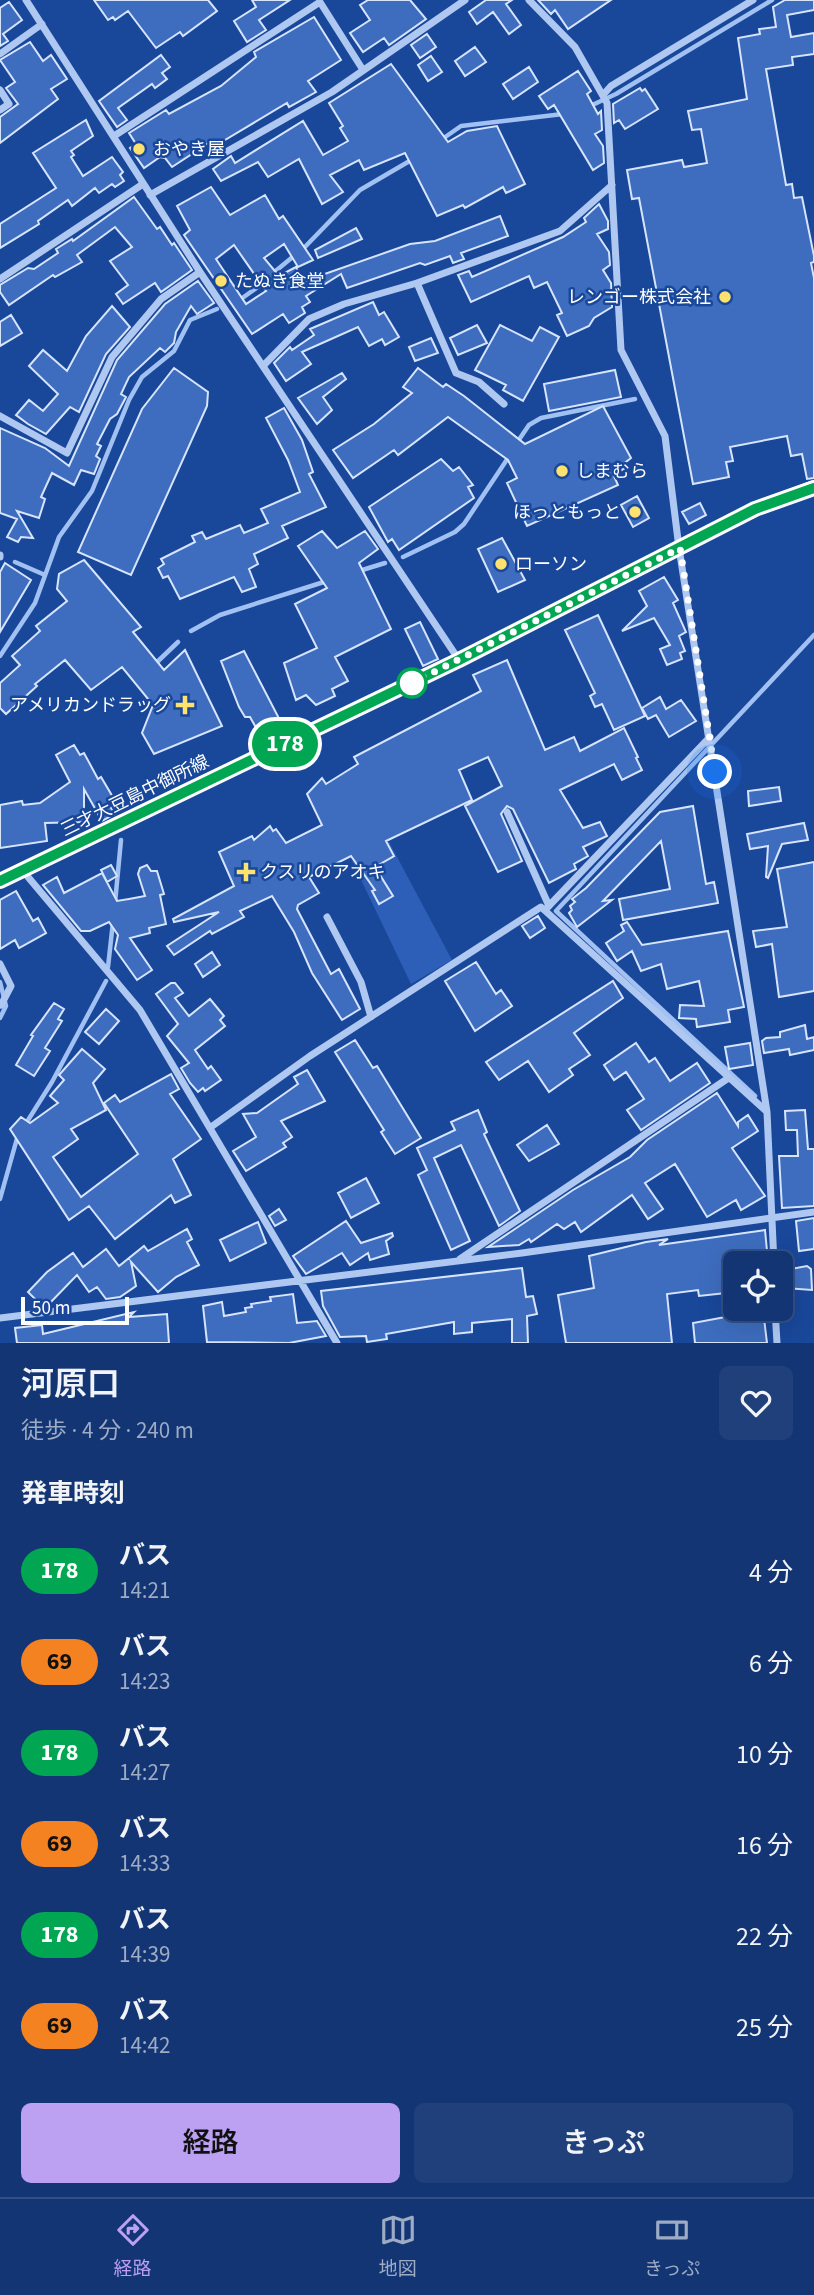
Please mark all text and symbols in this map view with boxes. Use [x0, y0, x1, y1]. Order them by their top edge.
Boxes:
place label: おやき屋 [153, 137, 225, 162]
marker: おやき屋 [131, 141, 147, 157]
place label: たぬき食堂 [235, 269, 325, 294]
marker: たぬき食堂 [213, 273, 229, 289]
place label: レンゴー株式会社 [567, 285, 711, 310]
marker: レンゴー株式会社 [717, 289, 733, 305]
place label: しまむら [576, 459, 648, 484]
marker: しまむら [554, 463, 570, 479]
place label: ほっともっと [513, 500, 621, 525]
marker: ほっともっと [627, 504, 643, 520]
place label: ローソン [515, 552, 587, 577]
marker: ローソン [493, 556, 509, 572]
unlabelled marker [397, 668, 427, 698]
place label: アメリカンドラッグ [10, 693, 171, 718]
marker: アメリカンドラッグ [177, 697, 193, 713]
line badge: 178 [245, 721, 325, 767]
text: 178 [266, 726, 304, 761]
street label: 三才大豆島中御所線 [57, 749, 213, 843]
your location [697, 754, 732, 789]
place label: クスリのアオキ [260, 860, 385, 885]
marker: クスリのアオキ [238, 864, 254, 880]
map controls [723, 1251, 793, 1321]
button: locate [723, 1251, 793, 1321]
scale bar [21, 1294, 130, 1326]
text: 50 m [32, 1295, 70, 1322]
text: 河原口 [21, 1361, 120, 1408]
button: heart [719, 1366, 793, 1440]
text: 徒歩 · 4 分 · 240 m [21, 1414, 194, 1447]
text: 発車時刻 [21, 1475, 125, 1512]
text: バス [119, 1537, 171, 1574]
text: 178 [40, 1553, 79, 1588]
text: 4 分 [749, 1554, 793, 1591]
text: 14:21 [119, 1574, 170, 1607]
text: バス [119, 1628, 171, 1665]
text: 69 [47, 1644, 72, 1679]
text: 6 分 [749, 1645, 793, 1682]
text: 14:23 [119, 1665, 170, 1698]
text: バス [119, 1719, 171, 1756]
text: 178 [40, 1735, 79, 1770]
text: 10 分 [736, 1736, 793, 1773]
text: 14:27 [119, 1756, 170, 1789]
text: バス [119, 1810, 171, 1847]
text: 69 [47, 1826, 72, 1861]
text: 16 分 [736, 1827, 793, 1864]
text: 14:33 [119, 1847, 170, 1880]
text: バス [119, 1901, 171, 1938]
text: 178 [40, 1917, 79, 1952]
text: 22 分 [736, 1918, 793, 1955]
text: 14:39 [119, 1938, 170, 1971]
text: バス [119, 1992, 171, 2029]
text: 69 [47, 2008, 72, 2043]
text: 25 分 [736, 2009, 793, 2046]
text: 14:42 [119, 2029, 170, 2062]
button: 経路 [21, 2103, 400, 2183]
button: きっぷ [414, 2103, 793, 2183]
tab: 経路 [114, 2211, 152, 2283]
tab: 地図 [379, 2211, 417, 2283]
tab: きっぷ [644, 2211, 700, 2283]

